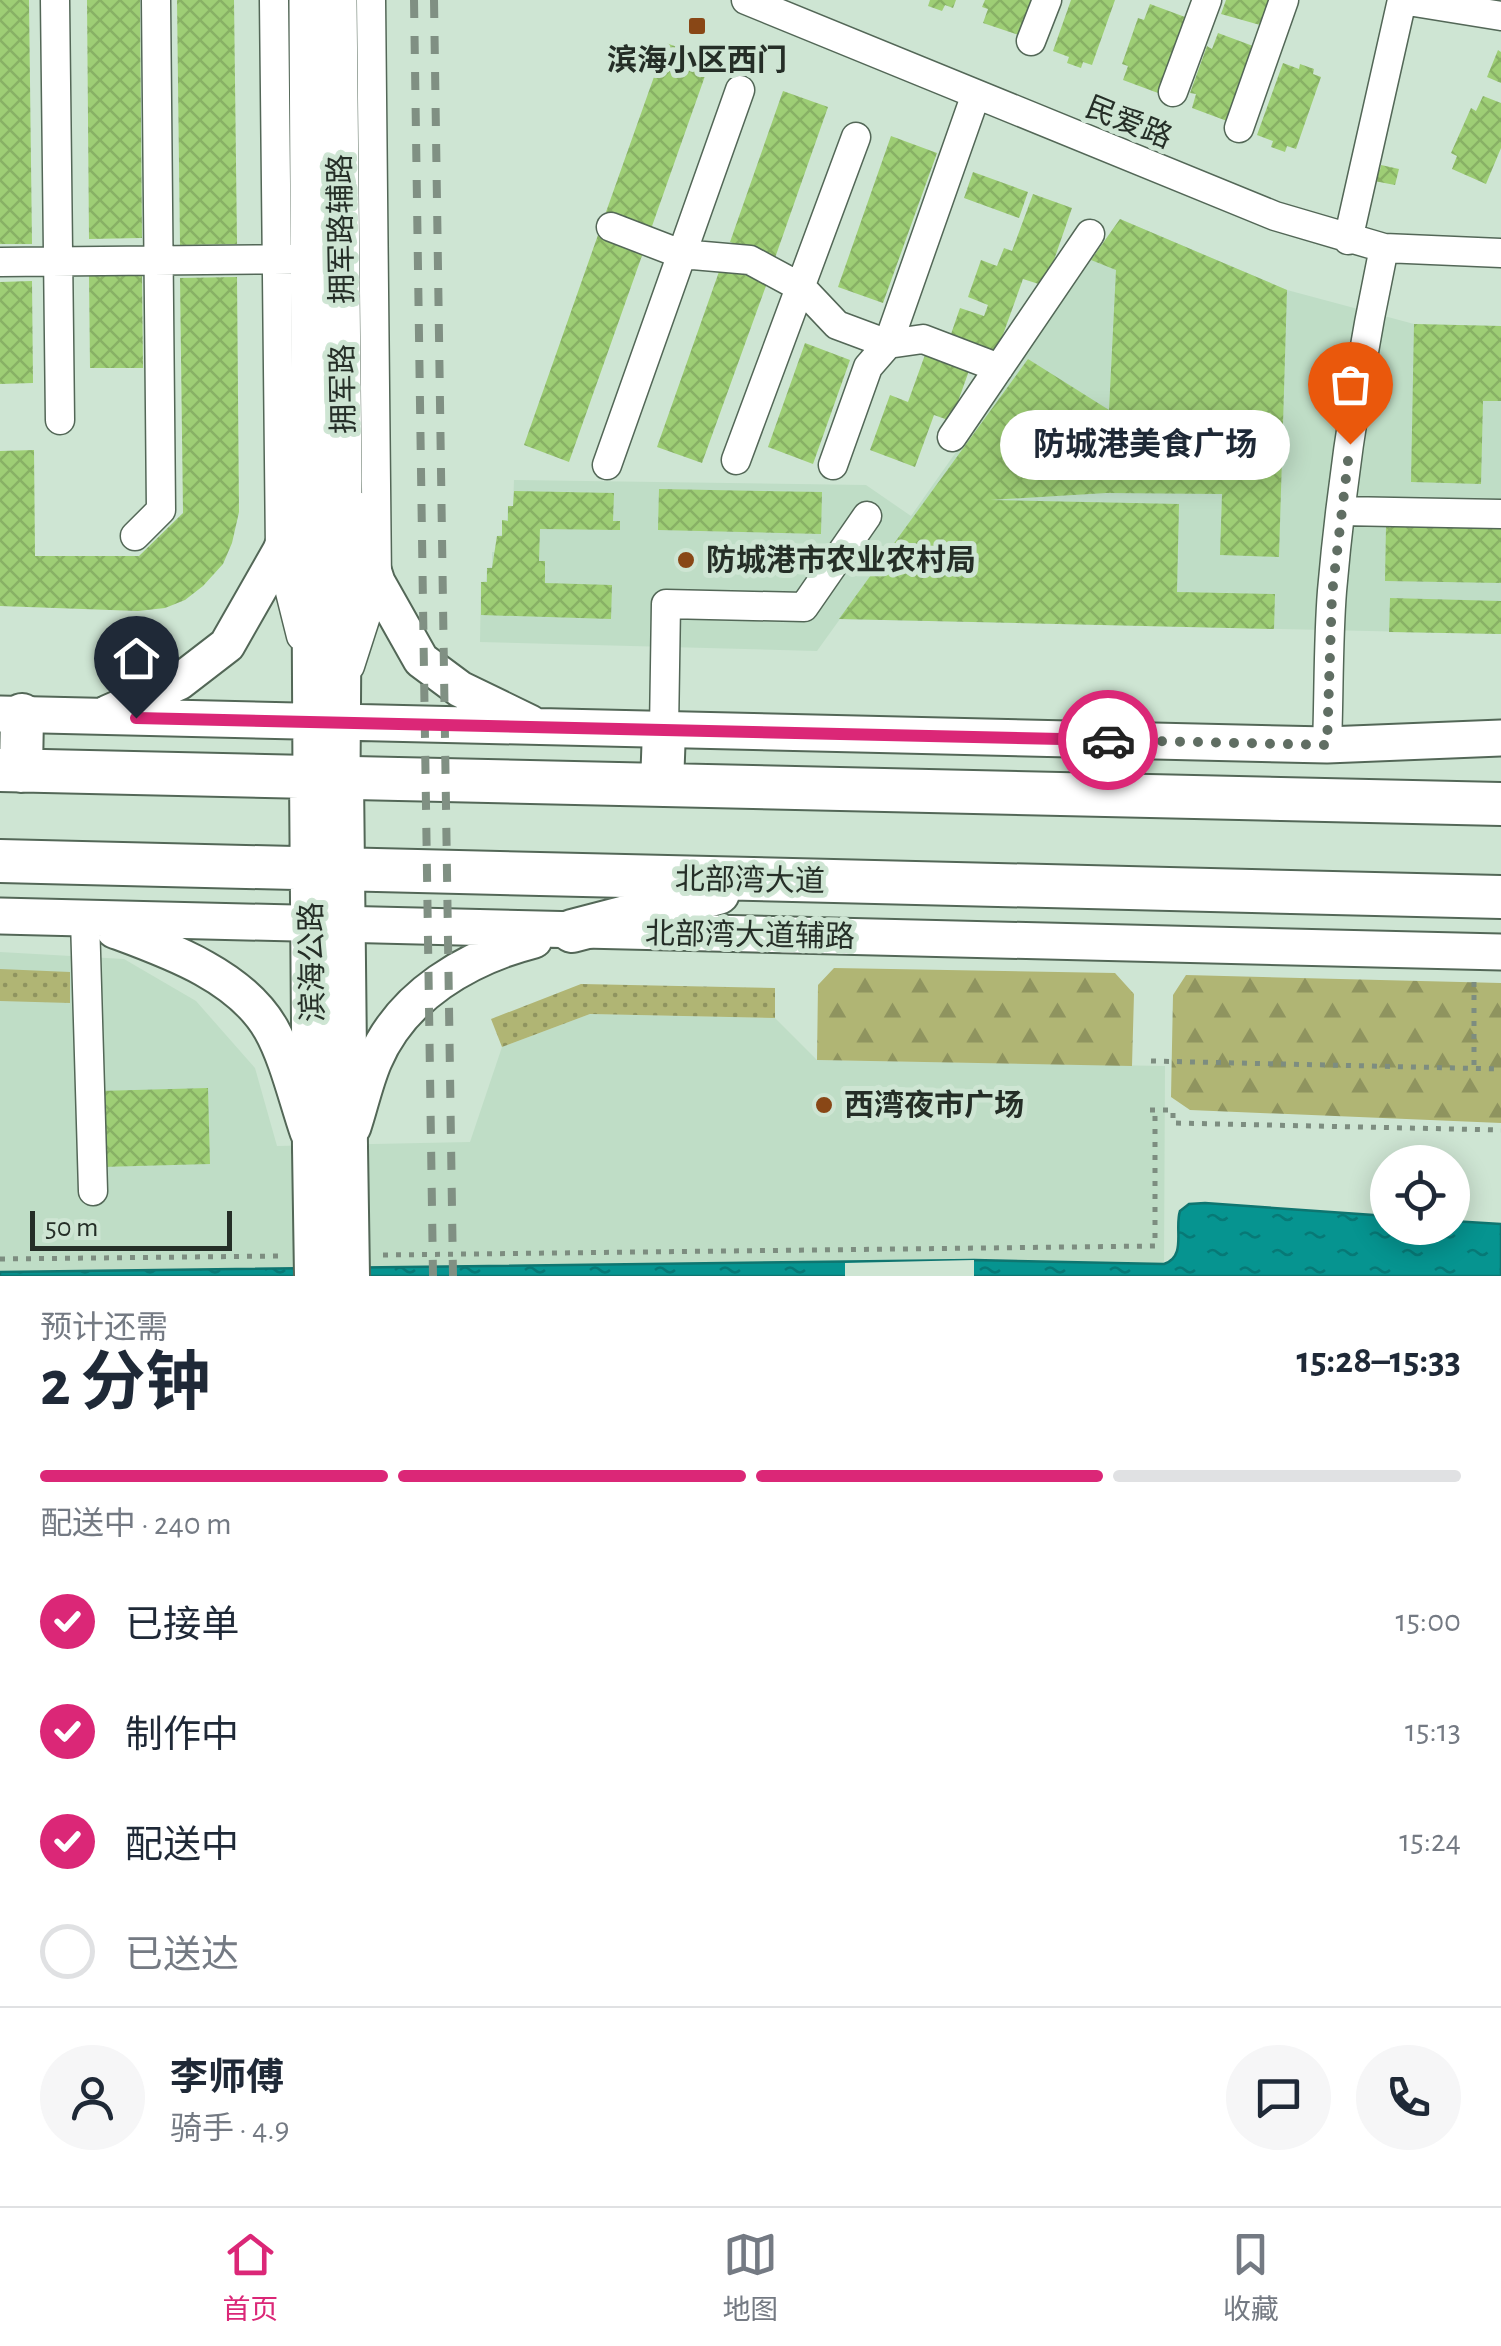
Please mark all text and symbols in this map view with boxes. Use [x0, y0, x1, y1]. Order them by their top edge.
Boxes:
marker: 滨海小区西门 [686, 15, 708, 37]
place label: 滨海小区西门 [607, 44, 787, 76]
street label: 民爱路 [1081, 90, 1177, 154]
street label: 拥军路辅路 [324, 154, 358, 304]
pin [1308, 342, 1393, 445]
street label: 拥军路 [326, 344, 360, 434]
icon: bag [1323, 357, 1378, 412]
callout: 防城港美食广场 [1000, 409, 1290, 479]
text: 防城港美食广场 [1033, 429, 1257, 461]
place label: 防城港市农业农村局 [706, 544, 976, 576]
marker: 防城港市农业农村局 [675, 549, 697, 571]
pin [94, 616, 179, 719]
icon: home [109, 631, 164, 686]
courier [1058, 690, 1158, 790]
icon: car [1081, 713, 1136, 768]
street label: 北部湾大道 [675, 863, 825, 897]
street label: 滨海公路 [295, 902, 329, 1022]
street label: 北部湾大道辅路 [645, 917, 855, 953]
place label: 西湾夜市广场 [844, 1089, 1024, 1121]
marker: 西湾夜市广场 [813, 1094, 835, 1116]
map controls [1370, 1145, 1470, 1245]
button: locate [1370, 1145, 1470, 1245]
scale bar [30, 1206, 232, 1250]
text: 50 m [45, 1214, 99, 1242]
text: 预计还需 [40, 1312, 168, 1344]
text: 15:28–15:33 [1296, 1342, 1461, 1380]
text: 2 分钟 [40, 1352, 210, 1417]
text: 配送中 · 240 m [40, 1508, 232, 1540]
icon: check [40, 1594, 95, 1649]
text: 15:00 [1395, 1605, 1461, 1637]
text: 已接单 [125, 1607, 239, 1645]
icon: check [40, 1704, 95, 1759]
text: 15:13 [1405, 1715, 1461, 1747]
text: 制作中 [125, 1717, 239, 1755]
icon: check [40, 1814, 95, 1869]
text: 15:24 [1399, 1825, 1461, 1857]
text: 配送中 [125, 1827, 239, 1865]
text: 已送达 [125, 1937, 239, 1975]
button: person [40, 2045, 145, 2150]
button: chat [1226, 2045, 1331, 2150]
button: phone [1356, 2045, 1461, 2150]
text: 李师傅 [170, 2060, 284, 2098]
text: 骑手 · 4.9 [170, 2113, 290, 2145]
tab: 首页 [222, 2227, 278, 2328]
tab: 地图 [722, 2227, 779, 2328]
tab: 收藏 [1223, 2227, 1279, 2328]

